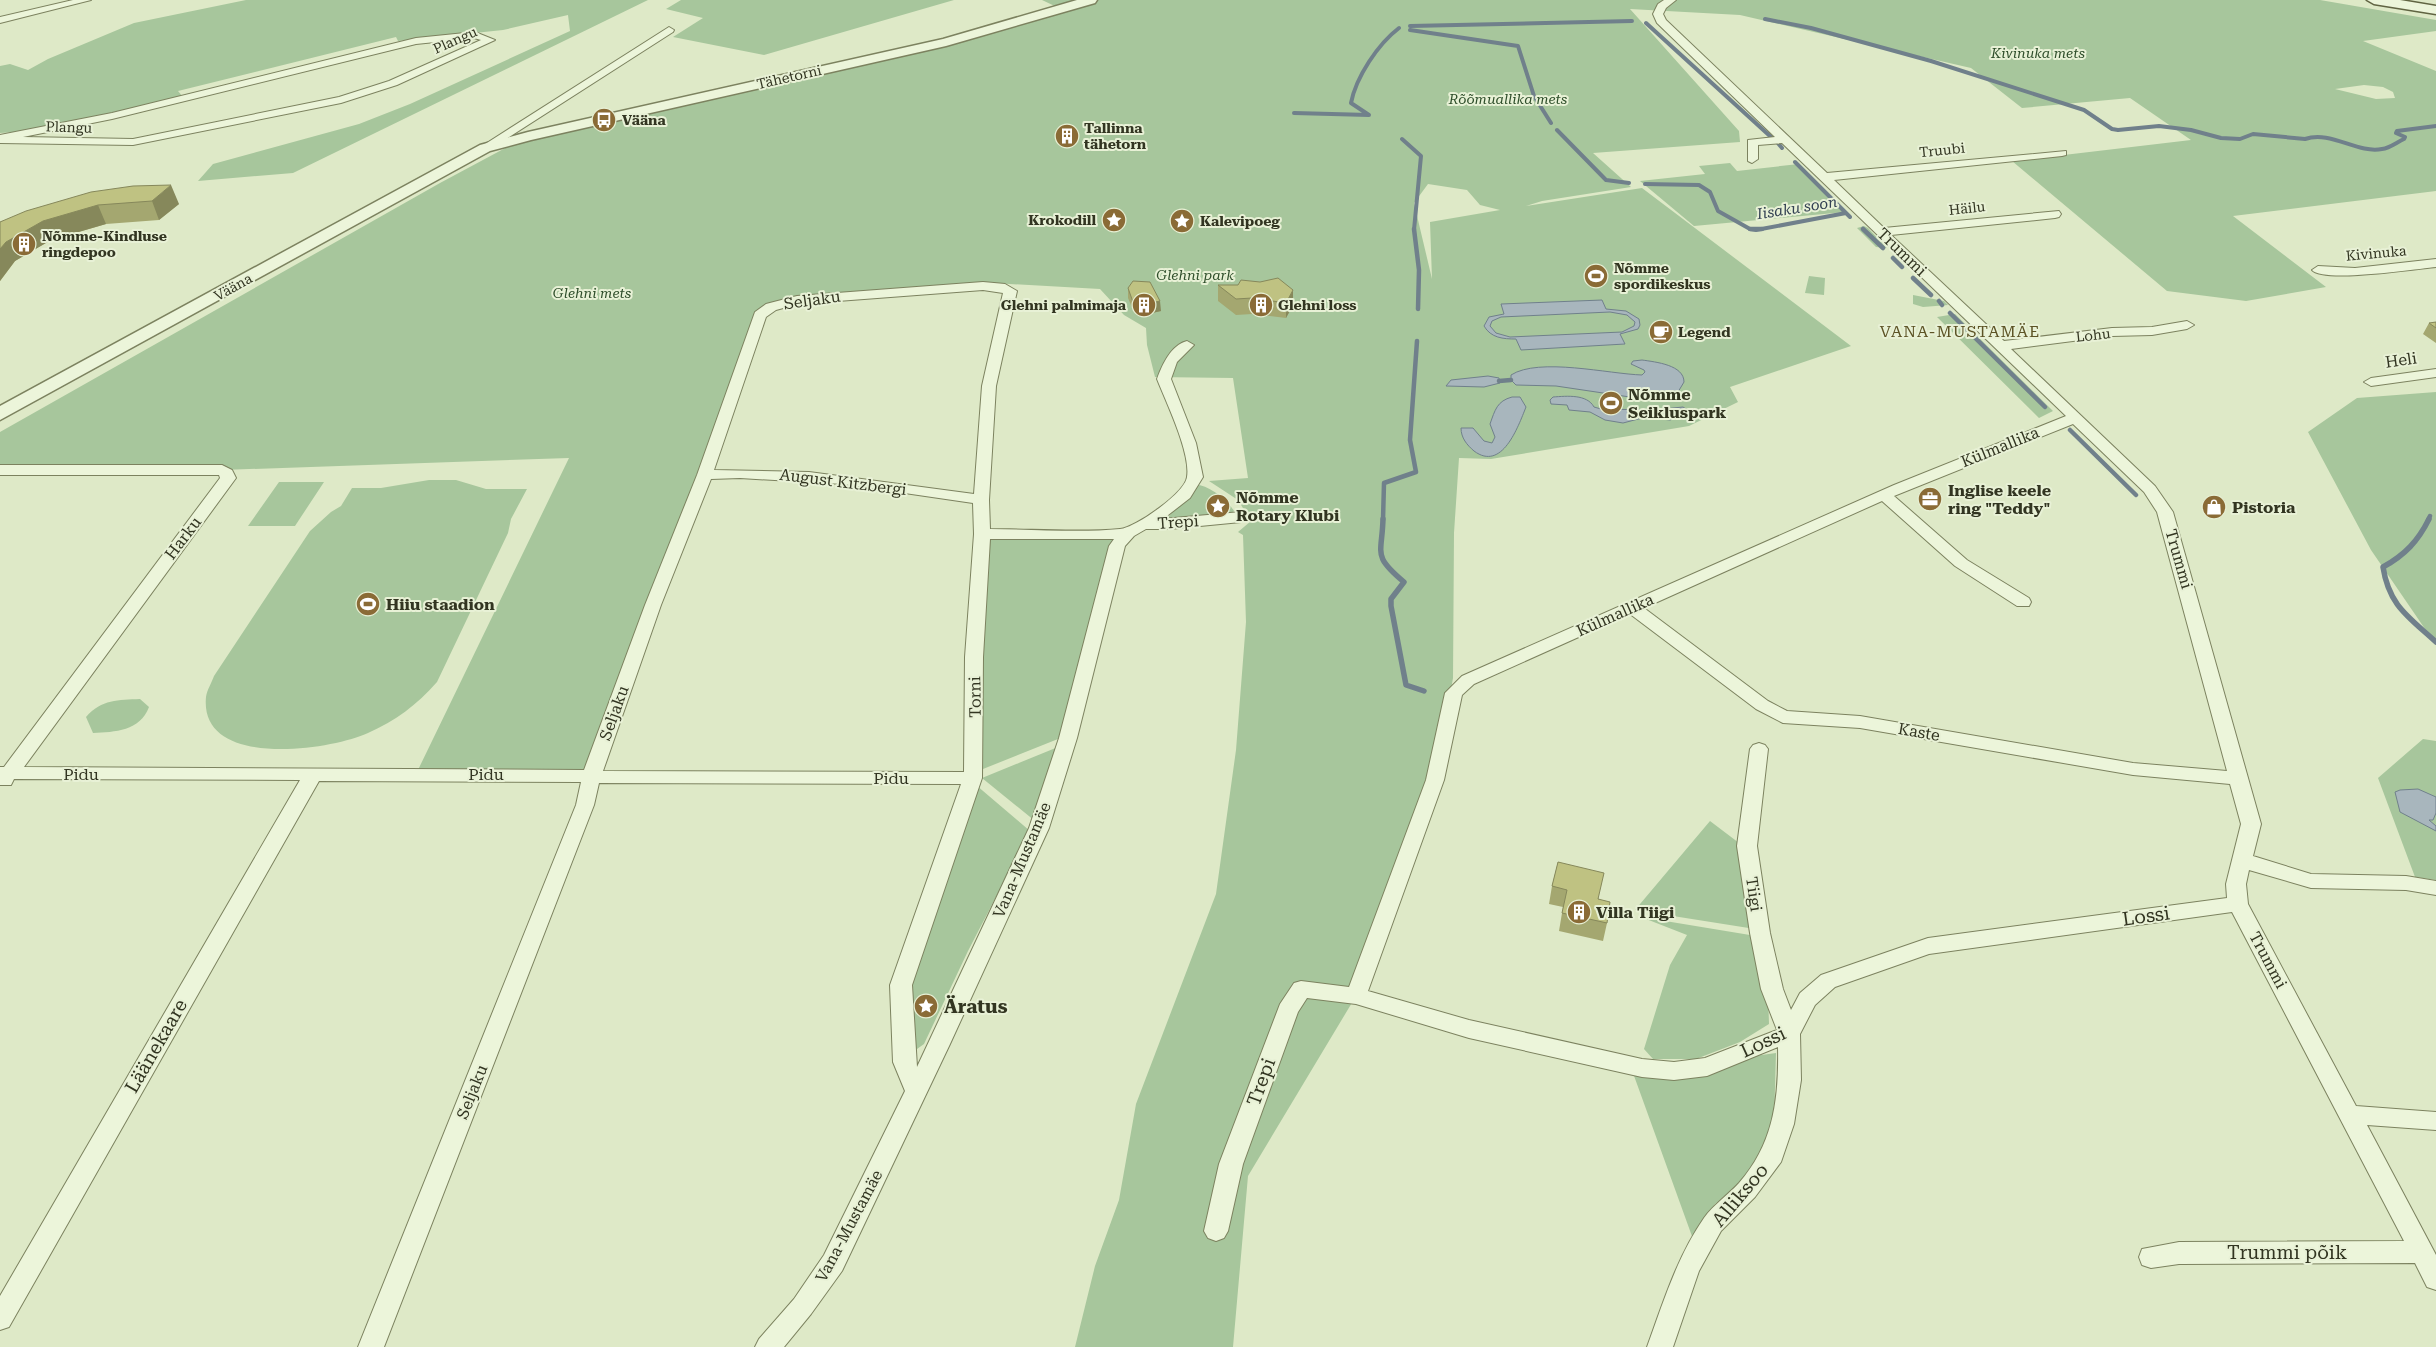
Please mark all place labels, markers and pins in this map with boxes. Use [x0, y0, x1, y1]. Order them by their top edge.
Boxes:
bus stop icon: Vääna [591, 107, 617, 133]
place label: Vääna [622, 112, 667, 128]
place label: Tallinna tähetorn [1084, 120, 1147, 152]
building icon: Tallinna tähetorn [1054, 123, 1080, 149]
place icon: Krokodill [1101, 207, 1127, 233]
place icon: Kalevipoeg [1169, 208, 1195, 234]
place label: Krokodill [1028, 212, 1096, 228]
place label: Kalevipoeg [1200, 213, 1280, 229]
place label: Nõmme-Kindluse ringdepoo [42, 228, 167, 260]
building icon: Nõmme-Kindluse ringdepoo [11, 231, 37, 257]
place label: Nõmme spordikeskus [1614, 260, 1710, 292]
sports icon: Nõmme spordikeskus [1583, 263, 1609, 289]
building icon: Glehni palmimaja [1131, 292, 1157, 318]
building icon: Glehni loss [1248, 292, 1274, 318]
place label: Glehni palmimaja [1001, 297, 1127, 313]
place label: Glehni loss [1278, 297, 1357, 313]
cafe icon: Legend [1648, 319, 1674, 345]
place label: Legend [1678, 324, 1731, 340]
place label: Nõmme Seikluspark [1628, 385, 1726, 422]
sports icon: Nõmme Seikluspark [1598, 390, 1624, 416]
place label: Inglise keele ring "Teddy" [1948, 481, 2051, 518]
office icon: Inglise keele ring "Teddy" [1917, 486, 1943, 512]
place label: Nõmme Rotary Klubi [1236, 488, 1340, 525]
place icon: Nõmme Rotary Klubi [1205, 493, 1231, 519]
shop icon: Pistoria [2201, 494, 2227, 520]
place label: Pistoria [2232, 498, 2296, 517]
sports icon: Hiiu staadion [355, 591, 381, 617]
place label: Hiiu staadion [386, 595, 495, 614]
building icon: Villa Tiigi [1566, 899, 1592, 925]
place label: Villa Tiigi [1596, 903, 1675, 922]
place icon: Äratus [913, 993, 939, 1019]
place label: Äratus [944, 995, 1008, 1018]

